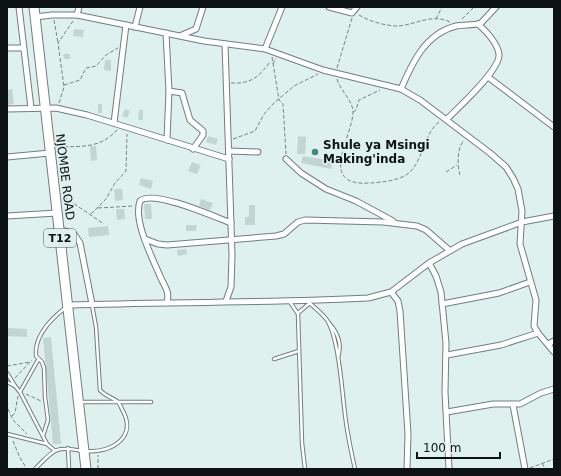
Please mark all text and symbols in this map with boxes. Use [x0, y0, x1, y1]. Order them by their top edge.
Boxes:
street label: NJOMBE ROAD [53, 133, 77, 221]
place label: Shule ya Msingi Making'inda [323, 138, 430, 166]
marker: Shule ya Msingi Making'inda [310, 147, 320, 157]
road number: T12 [44, 229, 76, 247]
scale bar [417, 434, 500, 460]
text: 100 m [423, 441, 461, 455]

